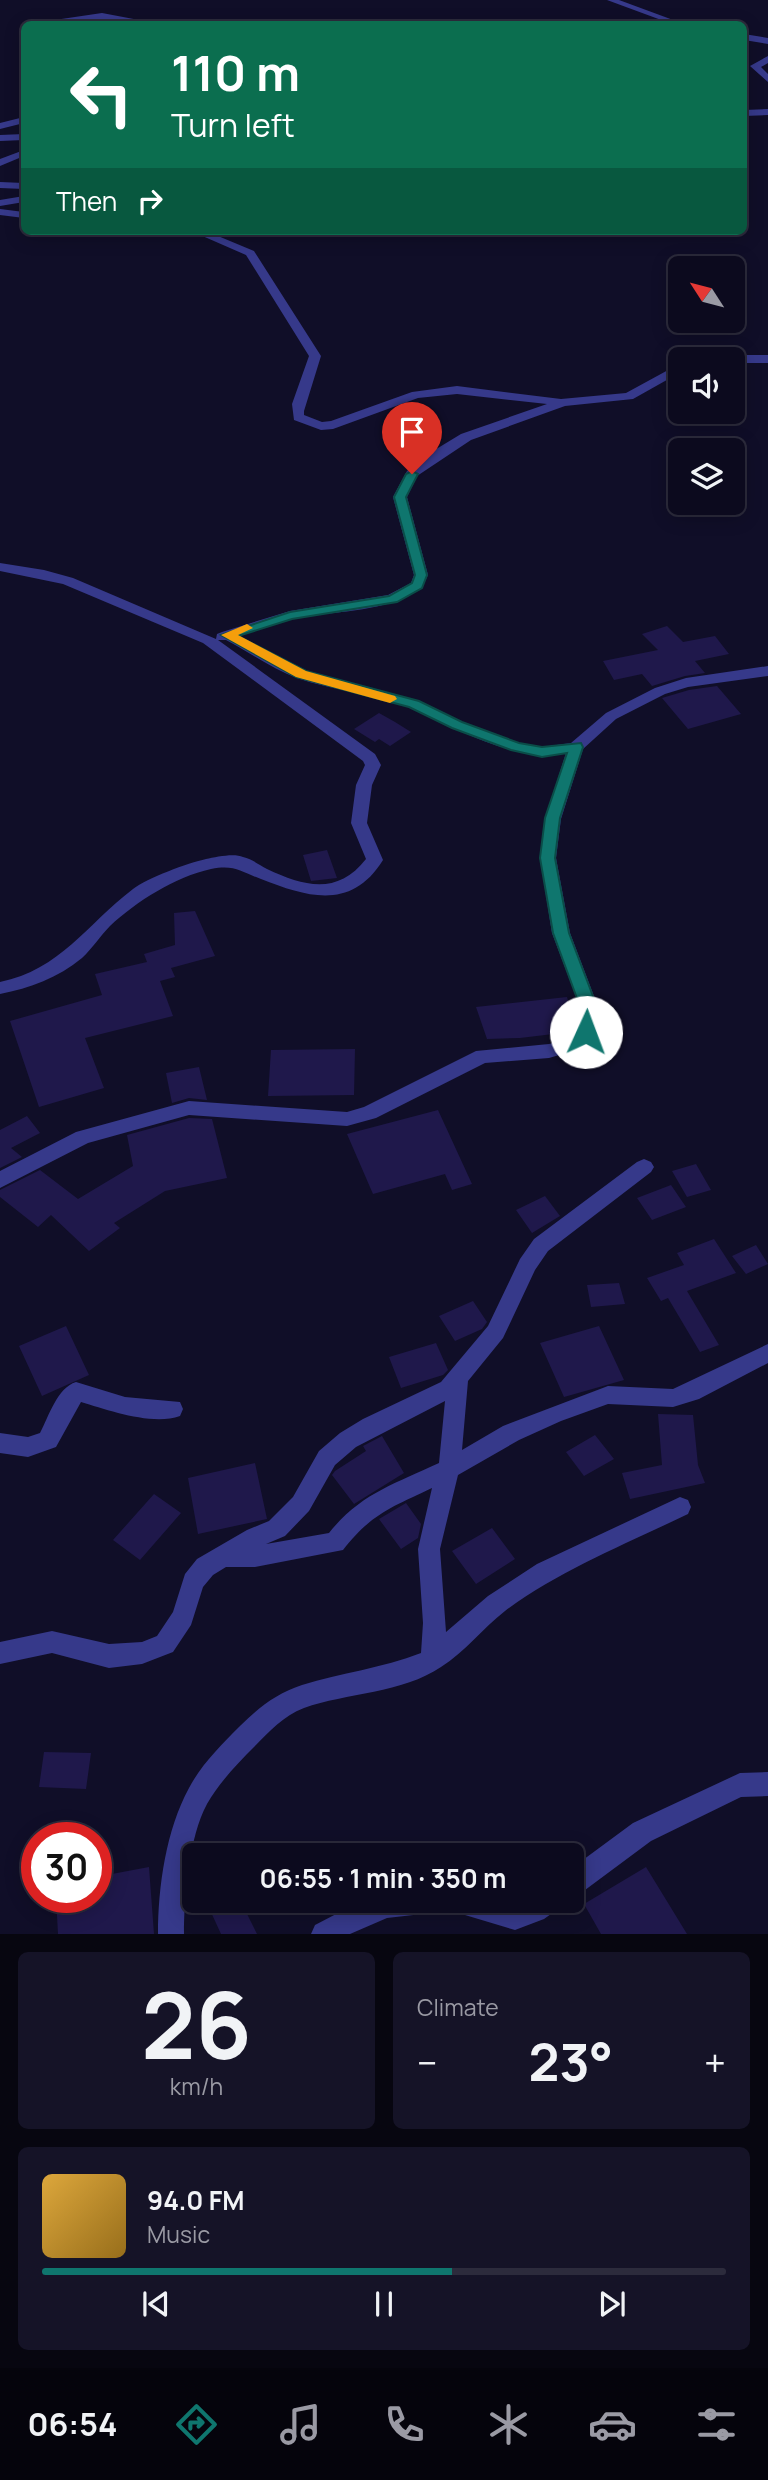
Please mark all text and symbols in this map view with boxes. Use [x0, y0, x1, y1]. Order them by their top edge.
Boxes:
text: 110 m [171, 39, 300, 106]
icon: left [56, 49, 147, 140]
text: Turn left [171, 103, 295, 147]
icon: right [131, 182, 169, 220]
text: Then [56, 183, 117, 219]
north arrow [668, 256, 746, 332]
map controls [668, 256, 745, 515]
button: sound [668, 347, 745, 424]
pin [382, 402, 442, 474]
icon: arrive [393, 413, 431, 451]
button: layers [668, 438, 745, 515]
position arrow [549, 995, 623, 1069]
speed limit sign: 30 [21, 1822, 112, 1913]
text: 06:55 · 1 min · 350 m [260, 1860, 506, 1896]
text: 26 [141, 1962, 252, 2086]
text: Climate [417, 1991, 499, 2023]
text: 23° [529, 2026, 613, 2097]
text: − [417, 2036, 438, 2088]
text: + [704, 2036, 726, 2088]
text: km/h [170, 2070, 223, 2102]
text: 94.0 FM [147, 2182, 245, 2218]
text: Music [147, 2218, 210, 2250]
icon: previous [137, 2285, 175, 2323]
icon: pause [365, 2285, 403, 2323]
icon: next [593, 2285, 631, 2323]
icon: directions [172, 2400, 221, 2449]
icon: music [276, 2400, 325, 2449]
icon: phone [380, 2400, 429, 2449]
icon: climate [484, 2400, 533, 2449]
icon: car [588, 2400, 637, 2449]
icon: filters [692, 2400, 741, 2449]
text: 06:54 [27, 2402, 118, 2446]

